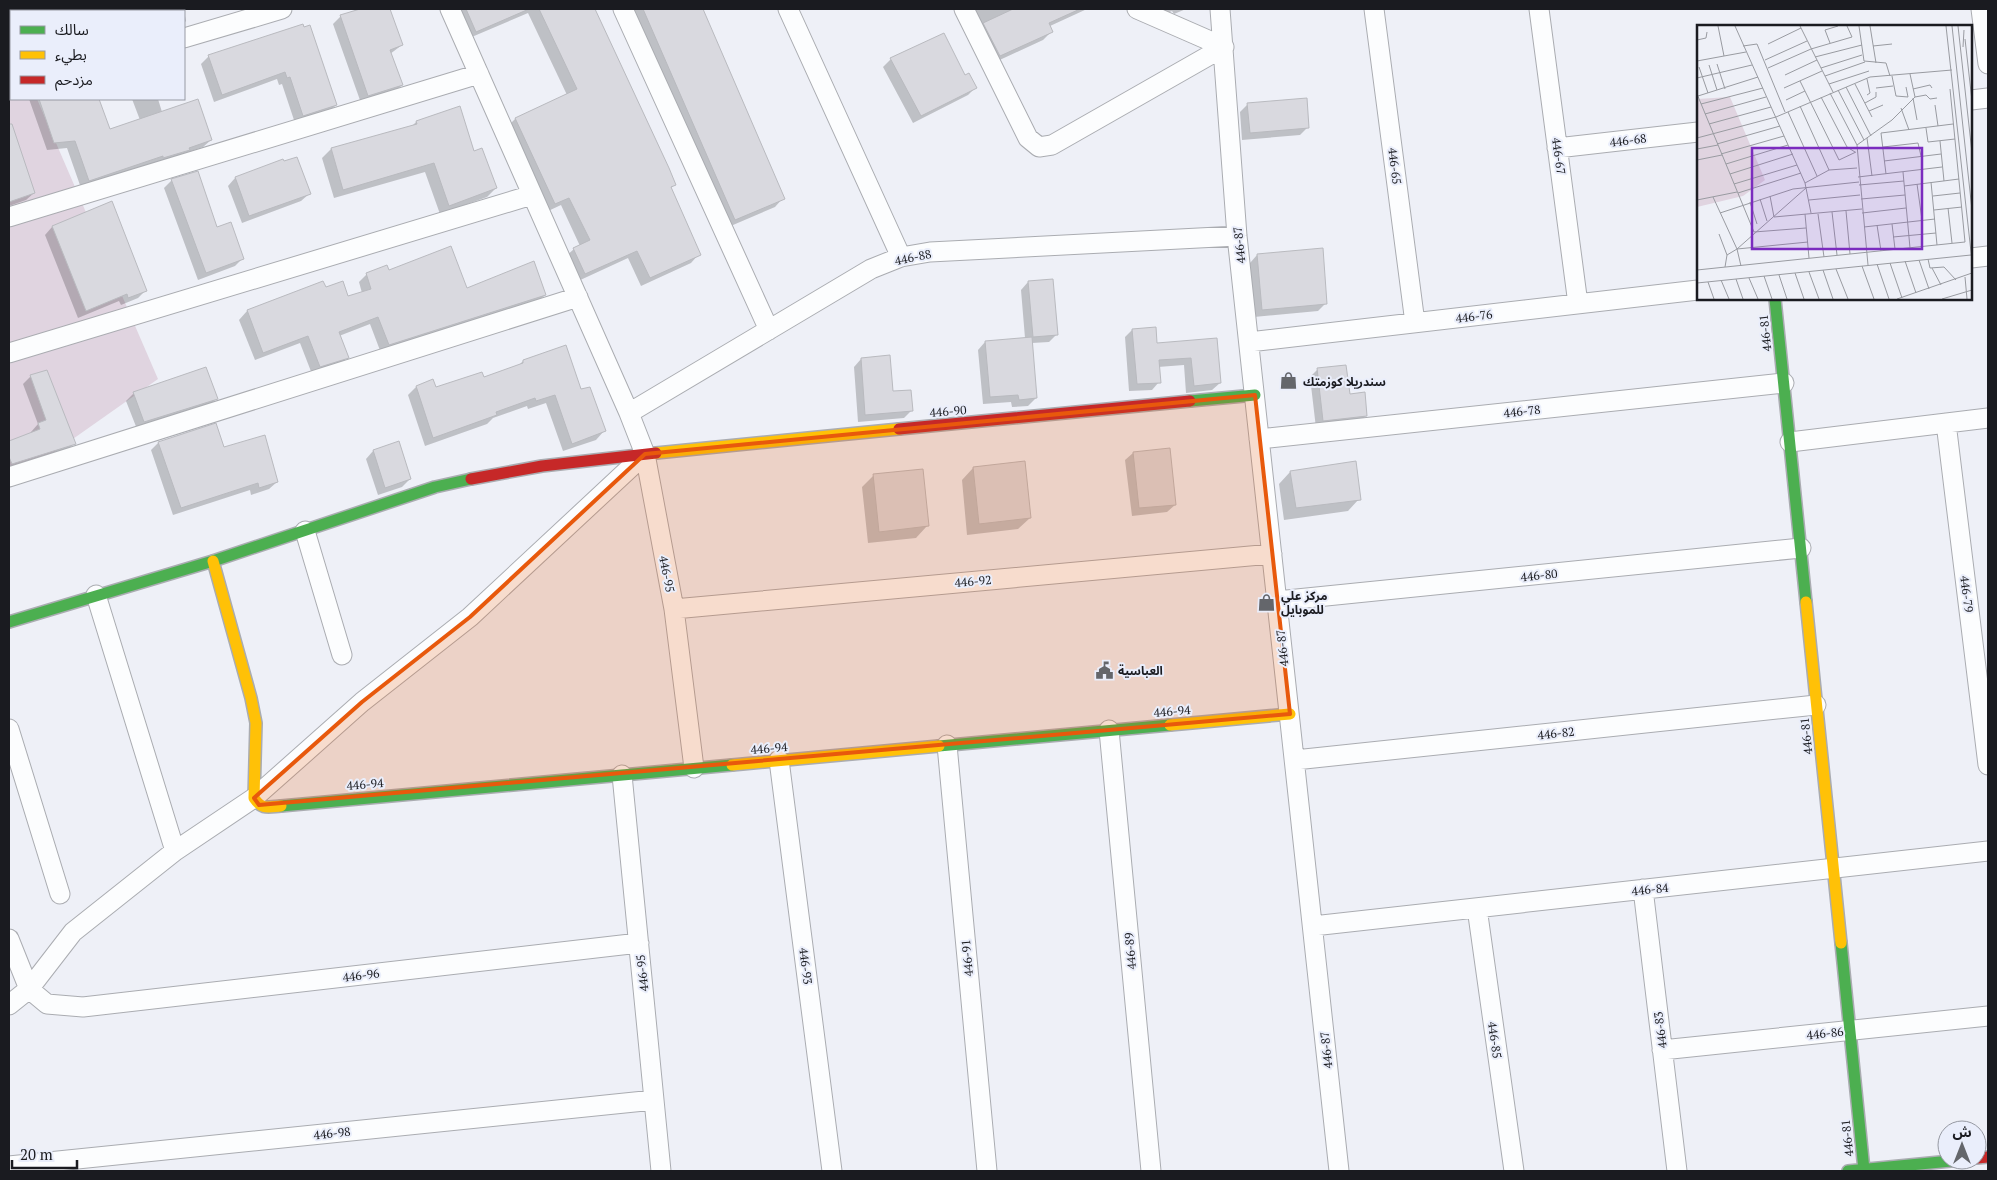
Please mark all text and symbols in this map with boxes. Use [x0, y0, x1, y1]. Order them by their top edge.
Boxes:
legend [10, 10, 185, 100]
text: سالك [55, 19, 89, 39]
inset map [1697, 25, 1972, 300]
text: بطيء [55, 44, 87, 66]
text: مزدحم [55, 69, 93, 91]
street label: 446-68 [1609, 130, 1647, 150]
street label: 446-67 [1549, 137, 1569, 175]
street label: 446-65 [1385, 147, 1405, 185]
street label: 446-87 [1230, 226, 1248, 264]
street label: 446-88 [893, 246, 933, 268]
street label: 446-76 [1455, 306, 1494, 326]
street label: 446-81 [1756, 314, 1774, 352]
shop icon: سندريلا كوزمتك [1279, 371, 1299, 391]
place label: سندريلا كوزمتك [1303, 374, 1386, 389]
street label: 446-90 [929, 402, 967, 420]
street label: 446-78 [1503, 402, 1541, 420]
street label: 446-95 [656, 554, 678, 594]
street label: 446-80 [1520, 566, 1558, 584]
street label: 446-92 [954, 572, 992, 590]
street label: 446-79 [1957, 575, 1977, 613]
place label: مركز علي للموبايل [1281, 588, 1327, 617]
shop icon: مركز علي للموبايل [1257, 592, 1277, 612]
street label: 446-87 [1273, 629, 1291, 667]
public building icon: العباسية [1094, 660, 1114, 680]
place label: العباسية [1118, 663, 1163, 678]
street label: 446-94 [1153, 702, 1192, 720]
street label: 446-81 [1797, 717, 1815, 755]
street label: 446-82 [1537, 724, 1575, 742]
street label: 446-94 [750, 739, 789, 757]
street label: 446-94 [346, 775, 385, 793]
street label: 446-84 [1631, 880, 1670, 898]
street label: 446-89 [1121, 932, 1139, 970]
street label: 446-91 [958, 939, 976, 977]
street label: 446-93 [796, 947, 816, 985]
street label: 446-95 [633, 954, 651, 992]
street label: 446-96 [342, 965, 381, 985]
street label: 446-83 [1650, 1011, 1670, 1049]
street label: 446-85 [1485, 1021, 1505, 1059]
street label: 446-86 [1806, 1024, 1845, 1042]
street label: 446-87 [1317, 1031, 1335, 1069]
street label: 446-81 [1838, 1119, 1856, 1157]
north arrow [1937, 1120, 1987, 1170]
text: ش [1952, 1122, 1972, 1141]
street label: 446-98 [313, 1124, 351, 1142]
scale bar [12, 1138, 78, 1170]
text: 20 m [20, 1144, 53, 1164]

